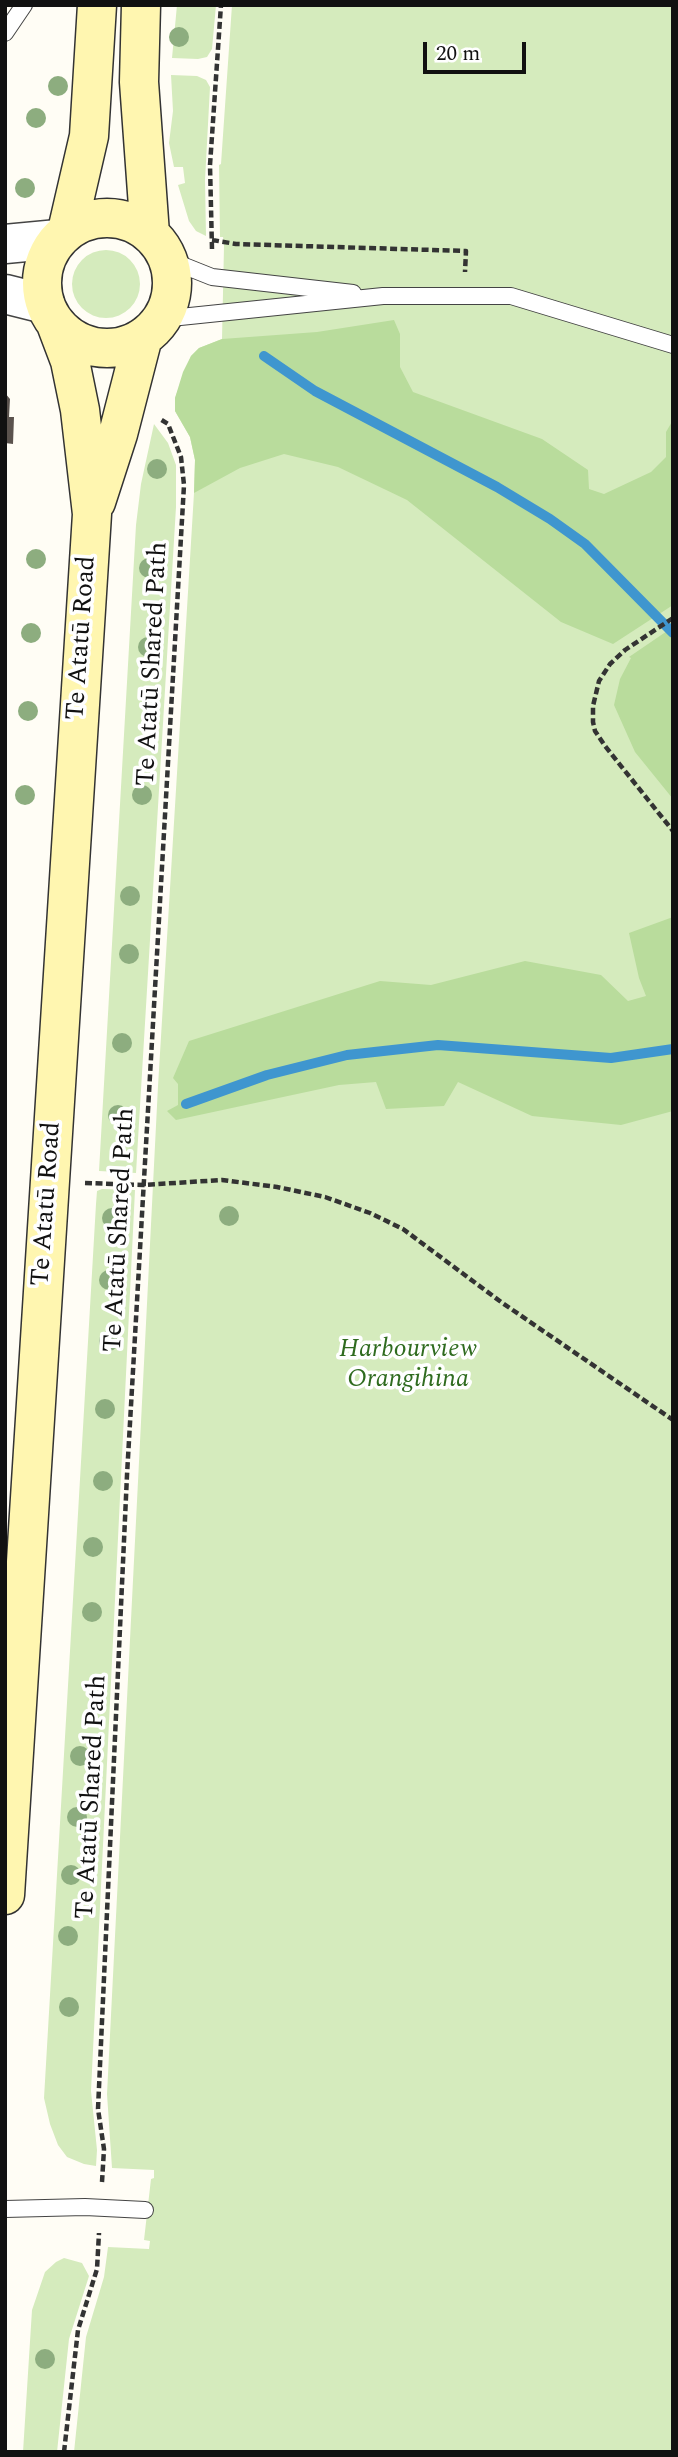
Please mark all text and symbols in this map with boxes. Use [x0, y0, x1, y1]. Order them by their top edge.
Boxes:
scale bar [426, 28, 529, 72]
text: 20 m [436, 38, 480, 70]
street label: Te Atatū Shared Path [132, 541, 176, 787]
street label: Te Atatū Road [62, 555, 104, 721]
street label: Te Atatū Shared Path [99, 1107, 143, 1353]
street label: Te Atatū Road [27, 1121, 69, 1287]
park label: Harbourview Orangihina [339, 1335, 477, 1396]
street label: Te Atatū Shared Path [71, 1674, 115, 1920]

